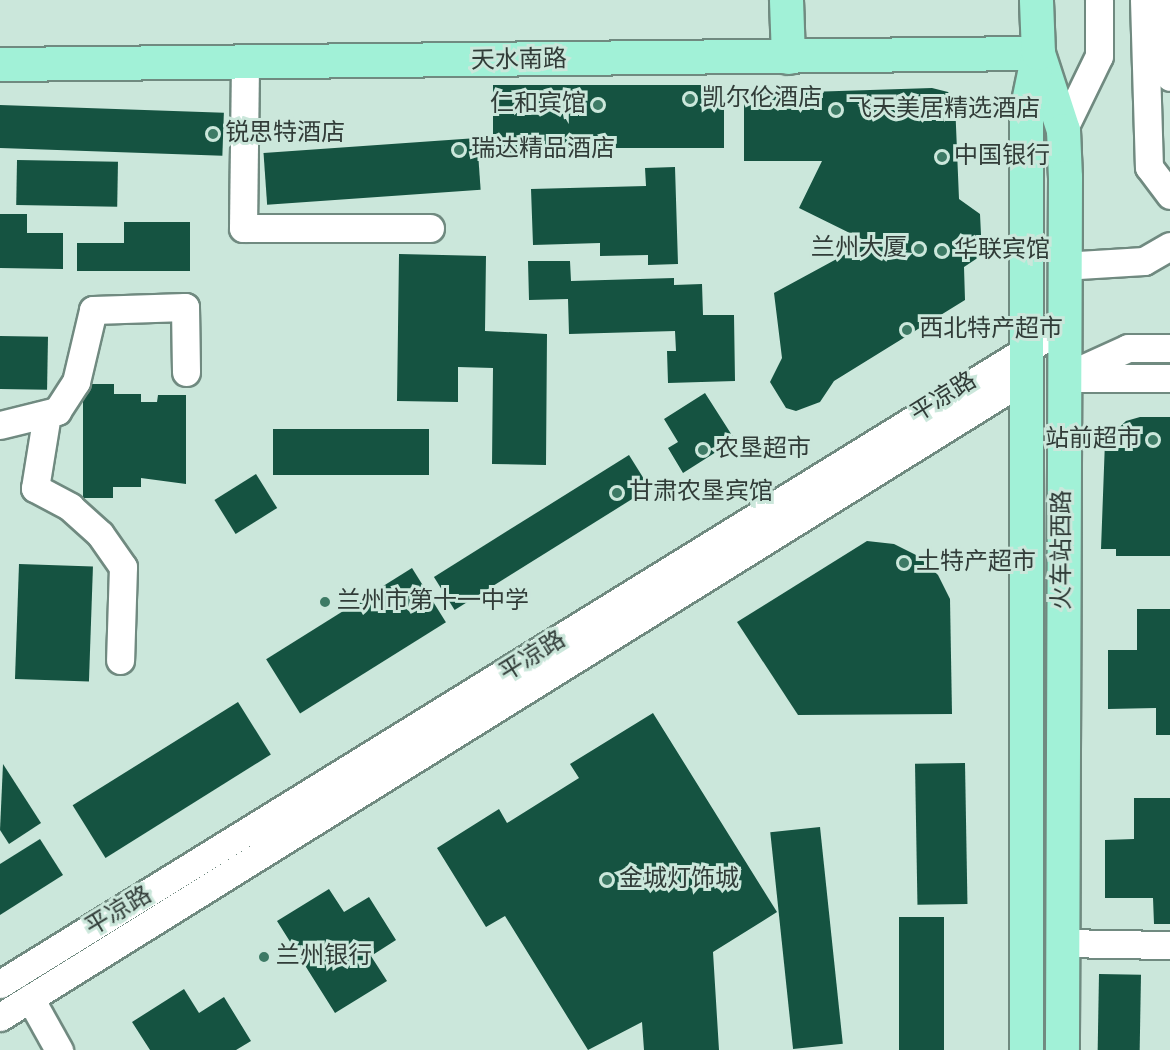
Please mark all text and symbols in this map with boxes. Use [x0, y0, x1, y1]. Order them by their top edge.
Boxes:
street label: 天水南路 [471, 46, 567, 76]
place label: 凯尔伦酒店 [702, 85, 822, 113]
place label: 仁和宾馆 [490, 91, 586, 119]
marker: 凯尔伦酒店 [683, 92, 697, 106]
place label: 飞天美居精选酒店 [848, 96, 1040, 124]
marker: 仁和宾馆 [591, 98, 605, 112]
marker: 飞天美居精选酒店 [829, 103, 843, 117]
place label: 锐思特酒店 [225, 120, 345, 148]
marker: 锐思特酒店 [206, 127, 220, 141]
place label: 瑞达精品酒店 [471, 136, 615, 164]
marker: 瑞达精品酒店 [452, 143, 466, 157]
place label: 中国银行 [954, 143, 1050, 171]
marker: 中国银行 [935, 150, 949, 164]
place label: 兰州大厦 [811, 235, 907, 263]
place label: 华联宾馆 [954, 237, 1050, 265]
marker: 兰州大厦 [912, 242, 926, 256]
marker: 华联宾馆 [935, 244, 949, 258]
place label: 西北特产超市 [919, 316, 1063, 344]
marker: 西北特产超市 [900, 323, 914, 337]
street label: 平凉路 [906, 367, 982, 429]
place label: 站前超市 [1045, 426, 1141, 454]
marker: 站前超市 [1146, 433, 1160, 447]
place label: 农垦超市 [715, 436, 811, 464]
marker: 农垦超市 [696, 443, 710, 457]
place label: 甘肃农垦宾馆 [629, 479, 773, 507]
marker: 甘肃农垦宾馆 [610, 486, 624, 500]
street label: 火车站西路 [1049, 490, 1077, 610]
place label: 土特产超市 [916, 549, 1036, 577]
marker: 土特产超市 [897, 556, 911, 570]
place label: 兰州市第十一中学 [337, 588, 529, 616]
marker: 兰州市第十一中学 [318, 595, 332, 609]
street label: 平凉路 [495, 626, 571, 688]
place label: 金城灯饰城 [619, 866, 739, 894]
marker: 金城灯饰城 [600, 873, 614, 887]
street label: 平凉路 [81, 881, 157, 943]
place label: 兰州银行 [276, 943, 372, 971]
marker: 兰州银行 [257, 950, 271, 964]

